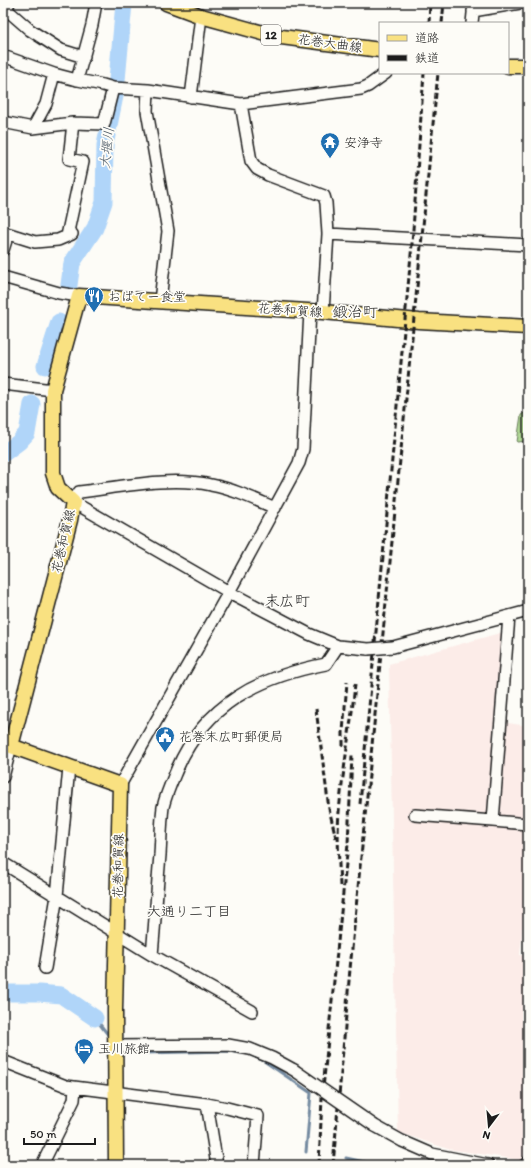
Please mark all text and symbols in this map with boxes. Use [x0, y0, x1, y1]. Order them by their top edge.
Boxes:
legend [379, 22, 509, 74]
road number: 12 [261, 25, 281, 45]
street label: 花巻大曲線 [297, 31, 364, 55]
text: 道路 [415, 31, 439, 45]
text: 鉄道 [415, 51, 439, 65]
water label: 大堰川 [96, 126, 118, 170]
temple icon: 安浄寺 [319, 131, 341, 159]
place label: 安浄寺 [344, 135, 383, 150]
restaurant icon: おばてー食堂 [83, 285, 105, 313]
place label: おばてー食堂 [108, 289, 186, 304]
street label: 花巻和賀線 [257, 300, 324, 320]
district label: 鍛治町 [332, 303, 378, 321]
street label: 花巻和賀線 [48, 507, 78, 574]
district label: 末広町 [264, 592, 310, 610]
public building icon: 花巻末広町郵便局 [154, 725, 176, 753]
place label: 花巻末広町郵便局 [179, 729, 283, 744]
street label: 花巻和賀線 [110, 832, 126, 899]
district label: 大通り二丁目 [147, 903, 231, 920]
hotel icon: 玉川旅館 [73, 1037, 95, 1065]
place label: 玉川旅館 [98, 1041, 150, 1056]
north arrow [469, 1106, 509, 1146]
scale bar [24, 1120, 95, 1146]
text: 50 m [30, 1127, 56, 1141]
text: N [481, 1128, 492, 1142]

